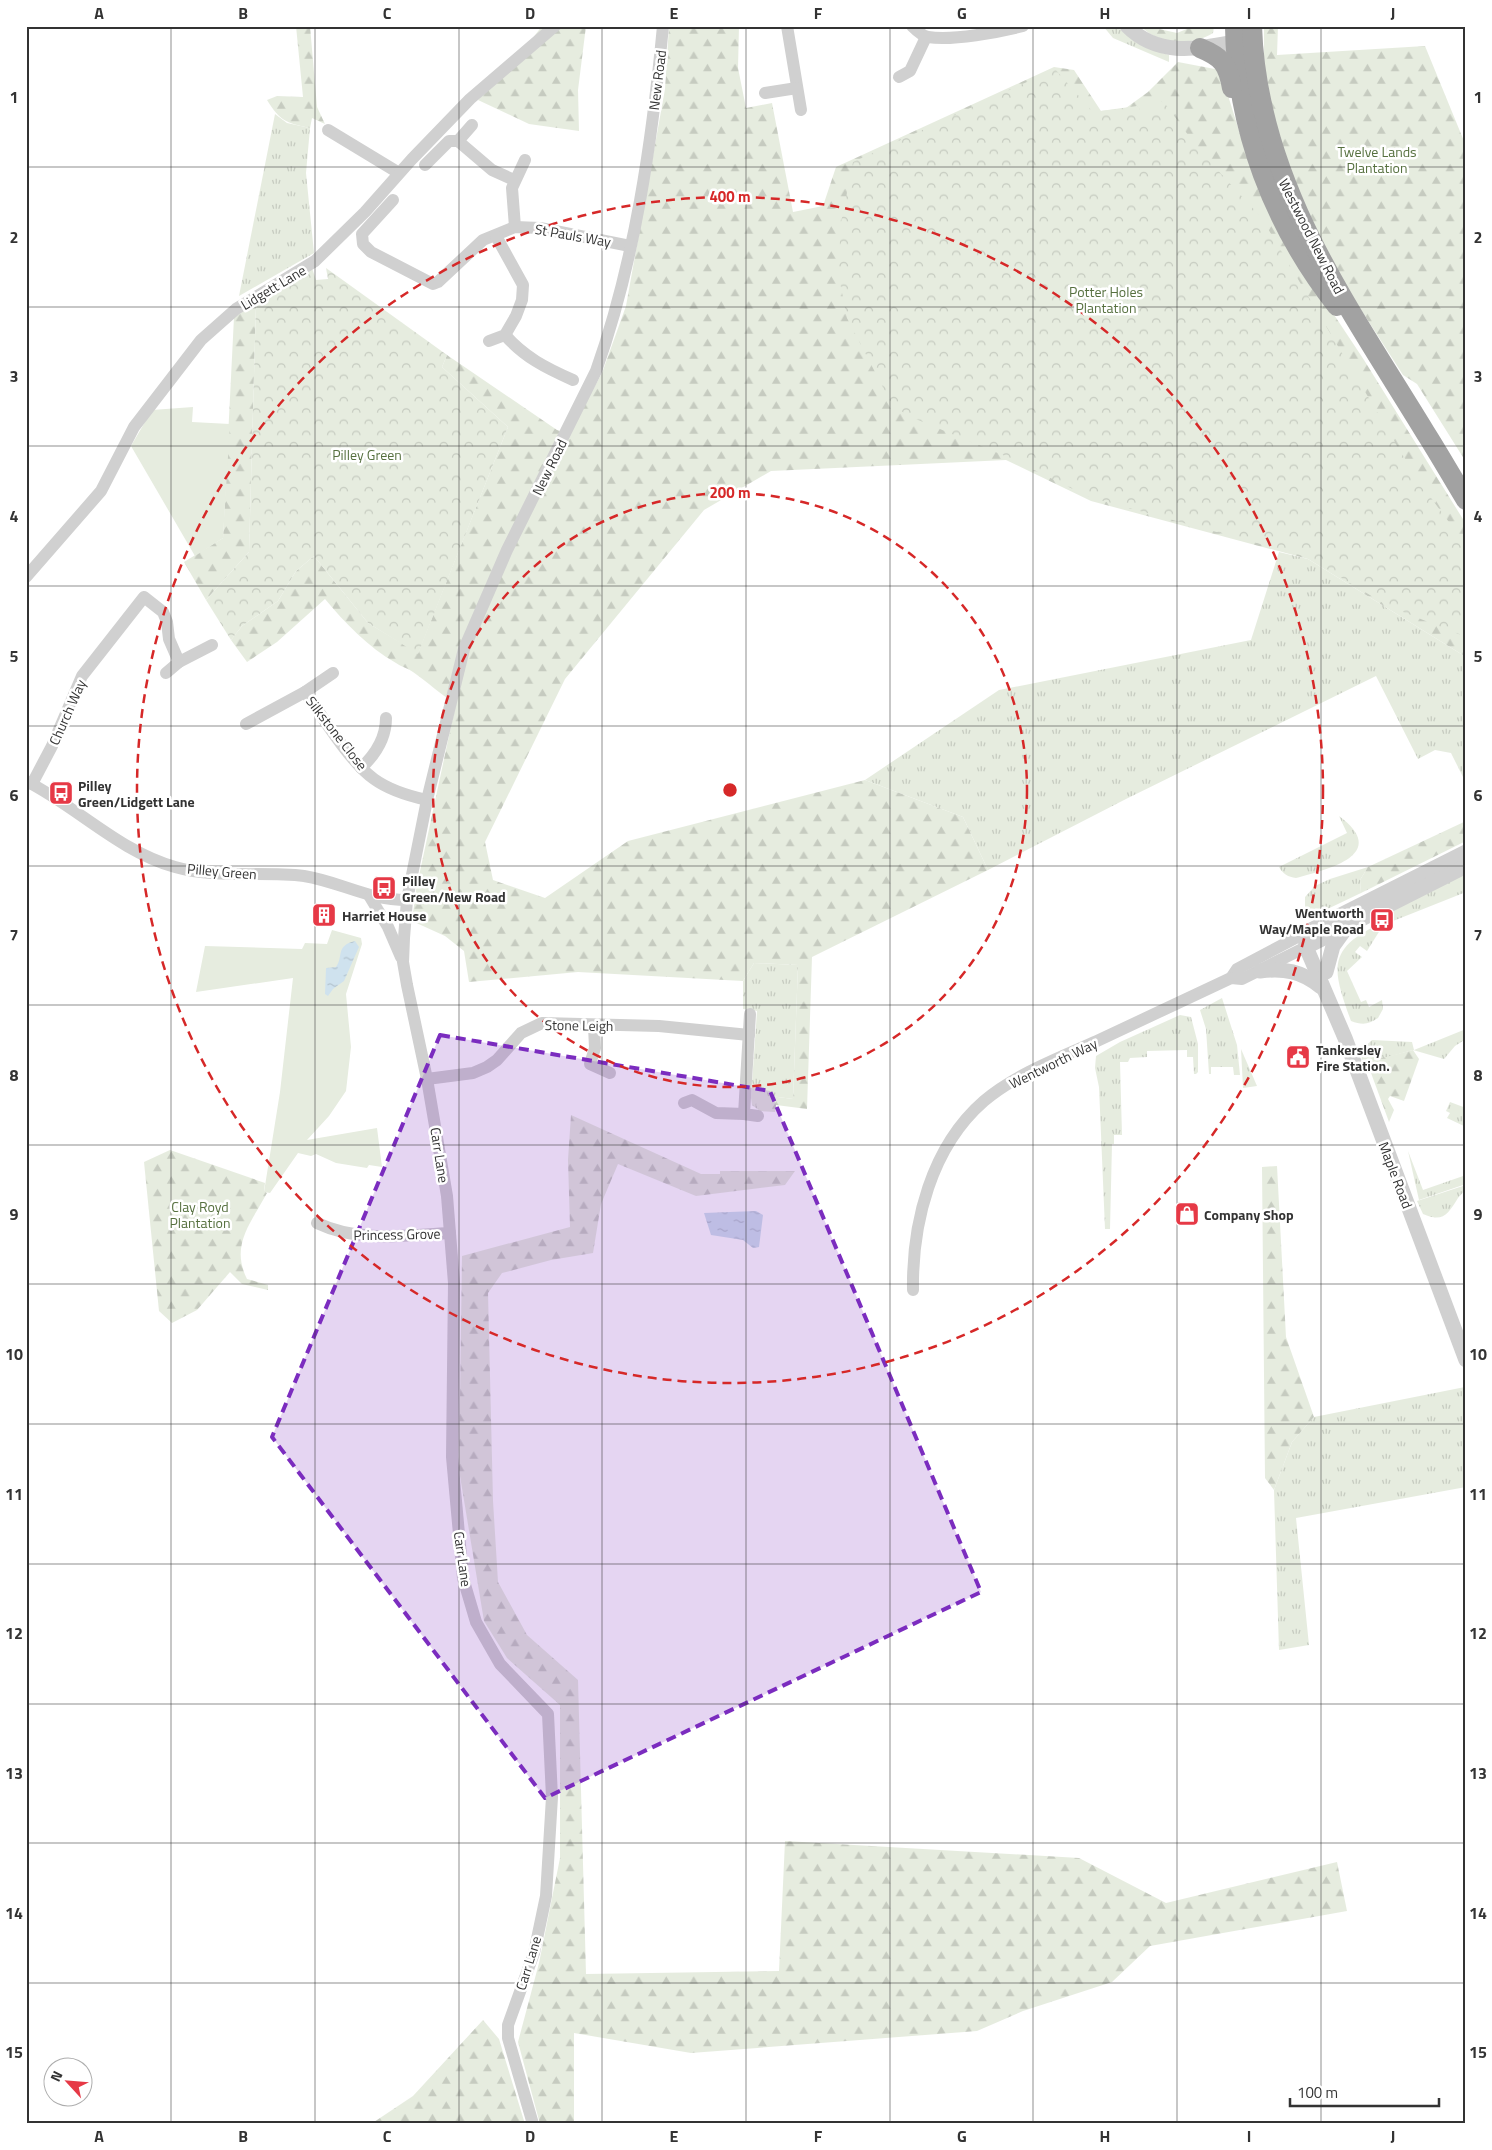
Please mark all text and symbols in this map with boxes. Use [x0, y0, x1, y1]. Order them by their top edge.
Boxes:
text: A [94, 1, 104, 25]
text: B [238, 1, 248, 25]
text: C [383, 1, 392, 25]
text: D [525, 1, 535, 25]
text: E [670, 1, 679, 25]
text: F [814, 1, 823, 25]
text: G [957, 1, 967, 25]
text: H [1100, 1, 1110, 25]
text: I [1247, 1, 1251, 25]
text: J [1391, 1, 1395, 25]
street label: New Road [643, 49, 671, 111]
text: 1 [10, 85, 18, 109]
text: 1 [1474, 85, 1482, 109]
park label: Twelve Lands Plantation [1337, 141, 1417, 178]
street label: Westwood New Road [1274, 175, 1350, 297]
text: 400 m [709, 185, 751, 208]
street label: St Pauls Way [533, 218, 613, 252]
text: 2 [10, 225, 18, 249]
text: 2 [1474, 225, 1482, 249]
street label: Lidgett Lane [236, 259, 310, 315]
park label: Potter Holes Plantation [1069, 281, 1143, 318]
text: 3 [10, 364, 18, 388]
text: 3 [1474, 364, 1482, 388]
street label: New Road [526, 435, 572, 499]
park label: Pilley Green [332, 444, 402, 465]
text: 200 m [709, 481, 751, 504]
text: 4 [10, 504, 19, 528]
text: 4 [1474, 504, 1483, 528]
text: 5 [10, 644, 19, 668]
text: 5 [1474, 644, 1483, 668]
street label: Church Way [43, 676, 91, 748]
street label: Silkstone Close [301, 692, 373, 774]
place label: Pilley Green/Lidgett Lane [78, 775, 195, 812]
bus stop icon: Pilley Green/Lidgett Lane [48, 780, 74, 806]
centre of rings [721, 781, 739, 799]
text: 6 [10, 783, 19, 807]
text: 6 [1474, 783, 1483, 807]
street label: Pilley Green [186, 858, 258, 884]
place label: Pilley Green/New Road [402, 870, 506, 907]
bus stop icon: Pilley Green/New Road [371, 875, 397, 901]
building icon: Harriet House [311, 902, 337, 928]
place label: Wentworth Way/Maple Road [1259, 902, 1364, 939]
place label: Harriet House [342, 905, 426, 926]
bus stop icon: Wentworth Way/Maple Road [1369, 907, 1395, 933]
text: 7 [10, 923, 18, 947]
text: 7 [1474, 923, 1482, 947]
street label: Stone Leigh [544, 1014, 614, 1036]
street label: Wentworth Way [1005, 1032, 1101, 1093]
place label: Tankersley Fire Station. [1316, 1039, 1390, 1076]
public building icon: Tankersley Fire Station. [1285, 1044, 1311, 1070]
text: 8 [10, 1063, 19, 1087]
text: 8 [1474, 1063, 1483, 1087]
street label: Carr Lane [425, 1126, 455, 1184]
street label: Maple Road [1374, 1139, 1418, 1211]
park label: Clay Royd Plantation [170, 1196, 230, 1233]
shop icon: Company Shop [1174, 1201, 1200, 1227]
text: 9 [10, 1202, 19, 1226]
text: 9 [1474, 1202, 1483, 1226]
place label: Company Shop [1204, 1204, 1294, 1225]
street label: Princess Grove [353, 1223, 441, 1245]
text: 10 [5, 1342, 23, 1366]
text: 10 [1469, 1342, 1487, 1366]
text: 11 [5, 1482, 23, 1506]
text: 11 [1469, 1482, 1487, 1506]
street label: Carr Lane [449, 1530, 477, 1588]
text: 12 [5, 1621, 23, 1645]
text: 12 [1469, 1621, 1487, 1645]
text: 13 [5, 1761, 23, 1785]
text: 13 [1469, 1761, 1487, 1785]
text: 14 [5, 1901, 23, 1925]
text: 14 [1469, 1901, 1487, 1925]
street label: Carr Lane [510, 1933, 546, 1993]
text: 15 [5, 2040, 23, 2064]
text: 15 [1469, 2040, 1487, 2064]
north arrow [42, 2058, 92, 2108]
text: N [44, 2067, 67, 2085]
scale bar [1290, 2075, 1438, 2107]
text: 100 m [1297, 2081, 1338, 2104]
text: A [94, 2124, 104, 2148]
text: B [238, 2124, 248, 2148]
text: C [383, 2124, 392, 2148]
text: D [525, 2124, 535, 2148]
text: E [670, 2124, 679, 2148]
text: F [814, 2124, 823, 2148]
text: G [957, 2124, 967, 2148]
text: H [1100, 2124, 1110, 2148]
text: I [1247, 2124, 1251, 2148]
text: J [1391, 2124, 1395, 2148]

